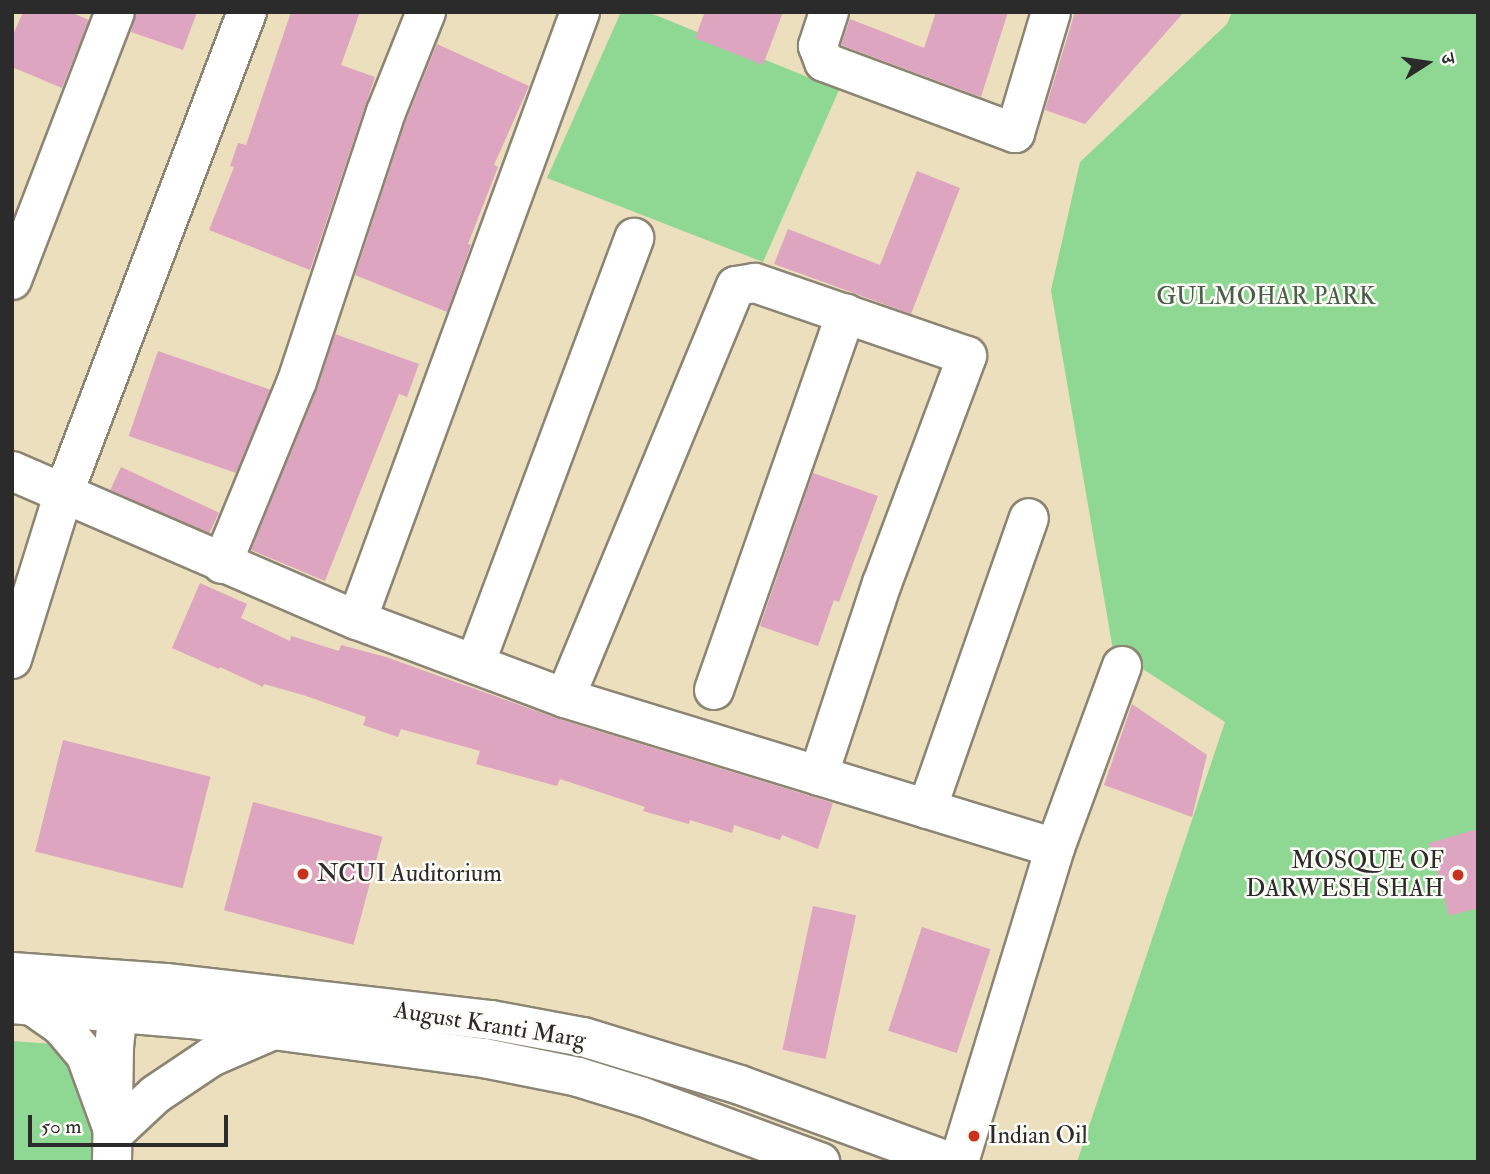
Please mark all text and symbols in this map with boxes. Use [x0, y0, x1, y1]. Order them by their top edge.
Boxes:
north arrow [1392, 28, 1462, 98]
text: उ [1435, 51, 1460, 66]
park label: GULMOHAR PARK [1156, 283, 1376, 311]
place label: MOSQUE OF DARWESH SHAH [1246, 847, 1444, 903]
place label: NCUI Auditorium [317, 860, 502, 888]
marker: NCUI Auditorium [295, 866, 311, 882]
marker: MOSQUE OF DARWESH SHAH [1450, 867, 1466, 883]
street label: August Kranti Marg [392, 996, 588, 1054]
scale bar [32, 1100, 231, 1144]
text: 50 m [41, 1113, 82, 1140]
place label: Indian Oil [988, 1122, 1088, 1150]
marker: Indian Oil [966, 1128, 982, 1144]

